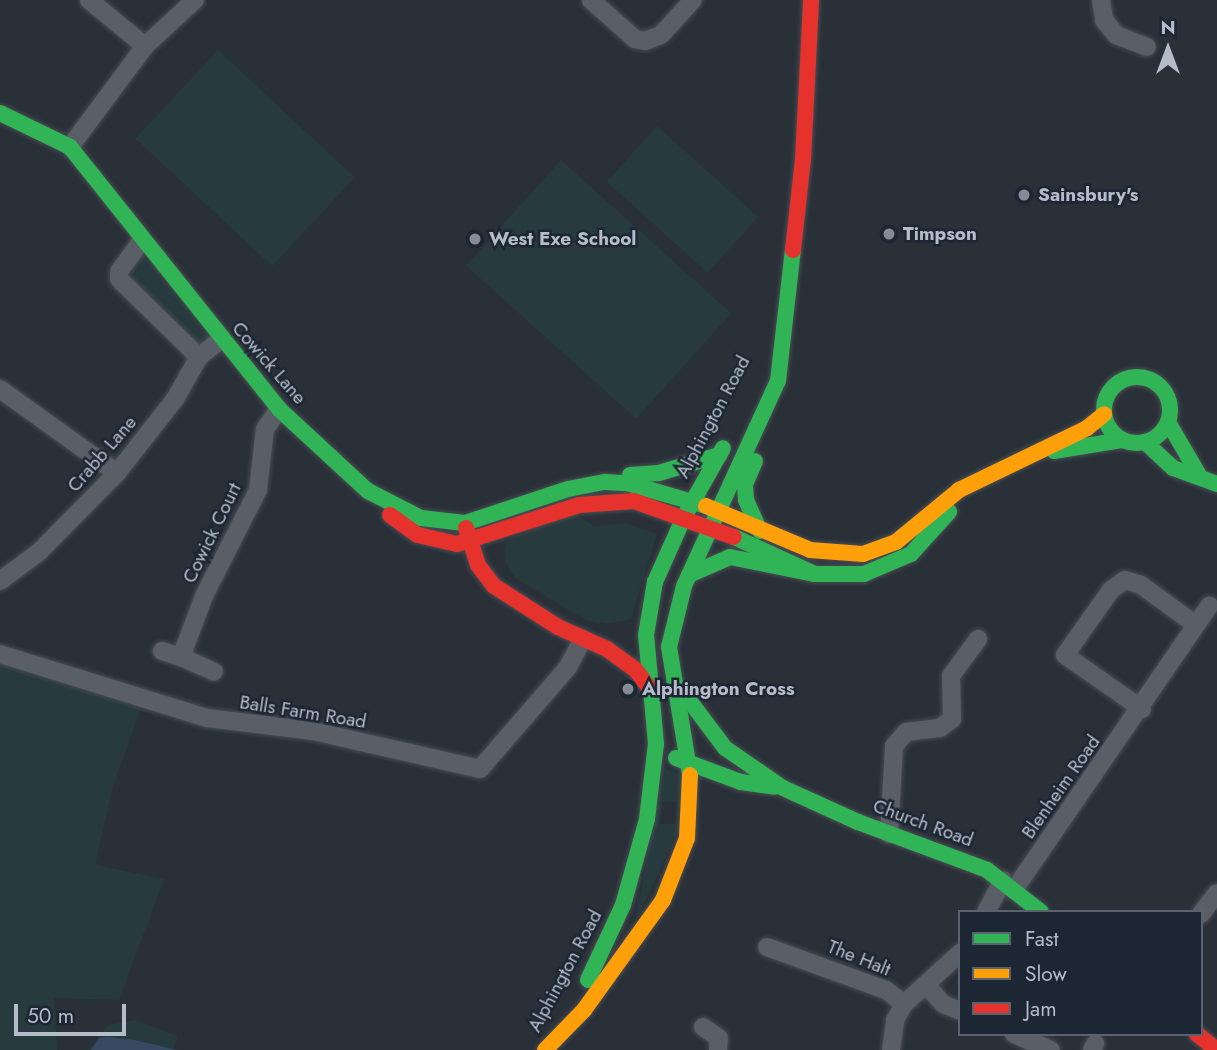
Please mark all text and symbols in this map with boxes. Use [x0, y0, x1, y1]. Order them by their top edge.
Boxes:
north arrow [1133, 14, 1203, 84]
text: N [1160, 14, 1176, 41]
place label: Sainsbury's [1038, 184, 1138, 206]
marker: Sainsbury's [1016, 187, 1032, 203]
place label: Timpson [903, 223, 977, 245]
marker: Timpson [881, 226, 897, 242]
place label: West Exe School [489, 228, 636, 250]
marker: West Exe School [467, 231, 483, 247]
street label: Cowick Lane [227, 317, 311, 409]
street label: Alphington Road [671, 352, 755, 482]
street label: Crabb Lane [63, 411, 141, 497]
street label: Cowick Court [178, 479, 246, 587]
place label: Alphington Cross [642, 678, 795, 700]
marker: Alphington Cross [620, 681, 636, 697]
street label: Balls Farm Road [238, 691, 368, 733]
street label: Blenheim Road [1017, 731, 1105, 843]
street label: Church Road [870, 794, 976, 852]
street label: Alphington Road [523, 906, 607, 1036]
legend [958, 910, 1203, 1036]
text: Fast [1025, 924, 1058, 954]
street label: The Halt [824, 935, 894, 981]
text: Slow [1025, 959, 1067, 989]
scale bar [18, 990, 130, 1034]
text: Jam [1025, 994, 1057, 1024]
text: 50 m [27, 1001, 74, 1031]

